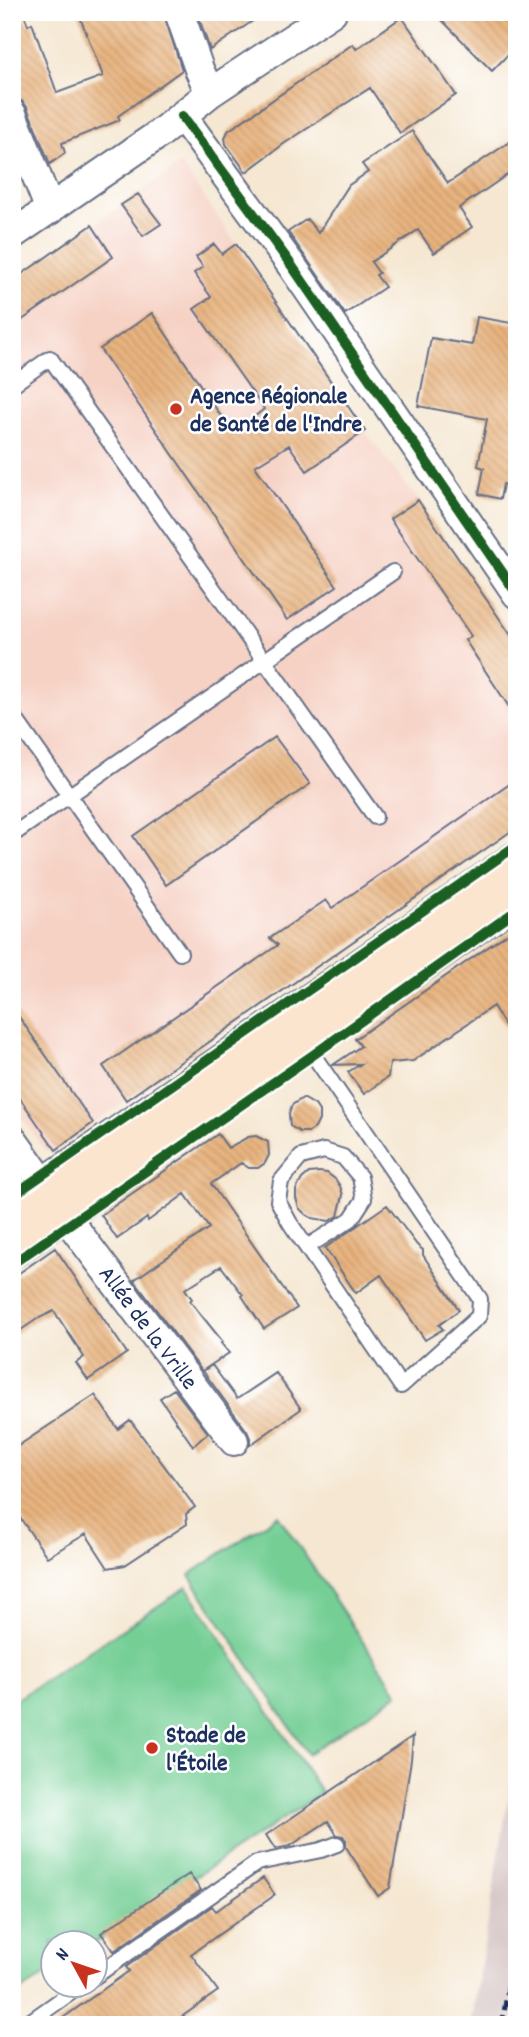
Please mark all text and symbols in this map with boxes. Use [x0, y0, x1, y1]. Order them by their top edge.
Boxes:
place label: Agence Régionale de Santé de l'Indre [190, 381, 362, 443]
marker: Agence Régionale de Santé de l'Indre [168, 401, 184, 417]
street label: Allée de la Vrille [89, 1260, 205, 1398]
place label: Stade de l'Étoile [166, 1720, 246, 1782]
marker: Stade de l'Étoile [144, 1740, 160, 1756]
north arrow [38, 1928, 108, 1998]
text: N [50, 1943, 77, 1968]

